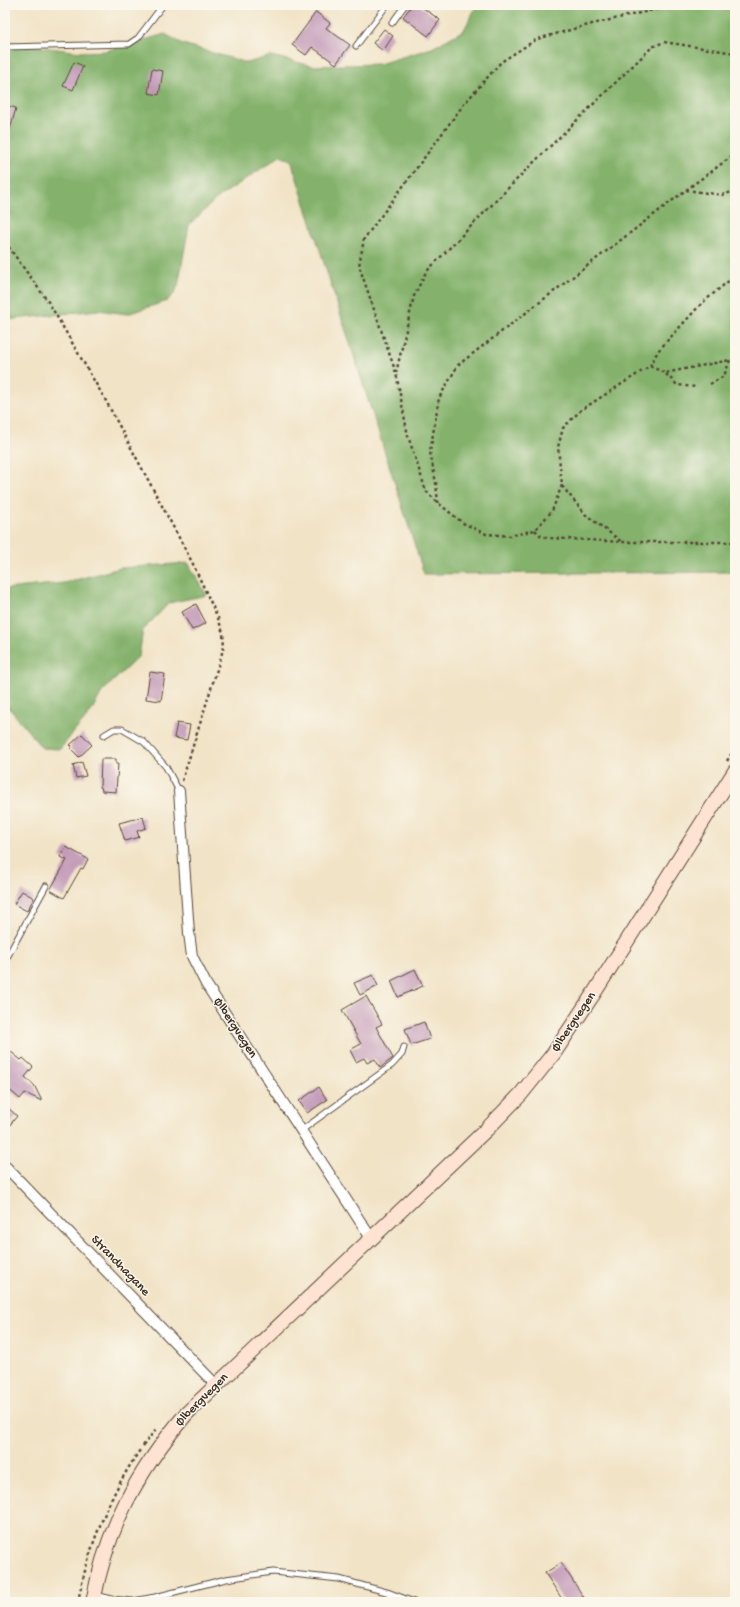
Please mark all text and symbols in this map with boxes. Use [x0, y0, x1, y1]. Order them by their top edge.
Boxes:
street label: Ølbergvegen [548, 989, 600, 1055]
street label: Ølbergvegen [210, 995, 261, 1062]
street label: Strandhagane [87, 1232, 153, 1300]
street label: Ølbergvegen [172, 1370, 232, 1430]

